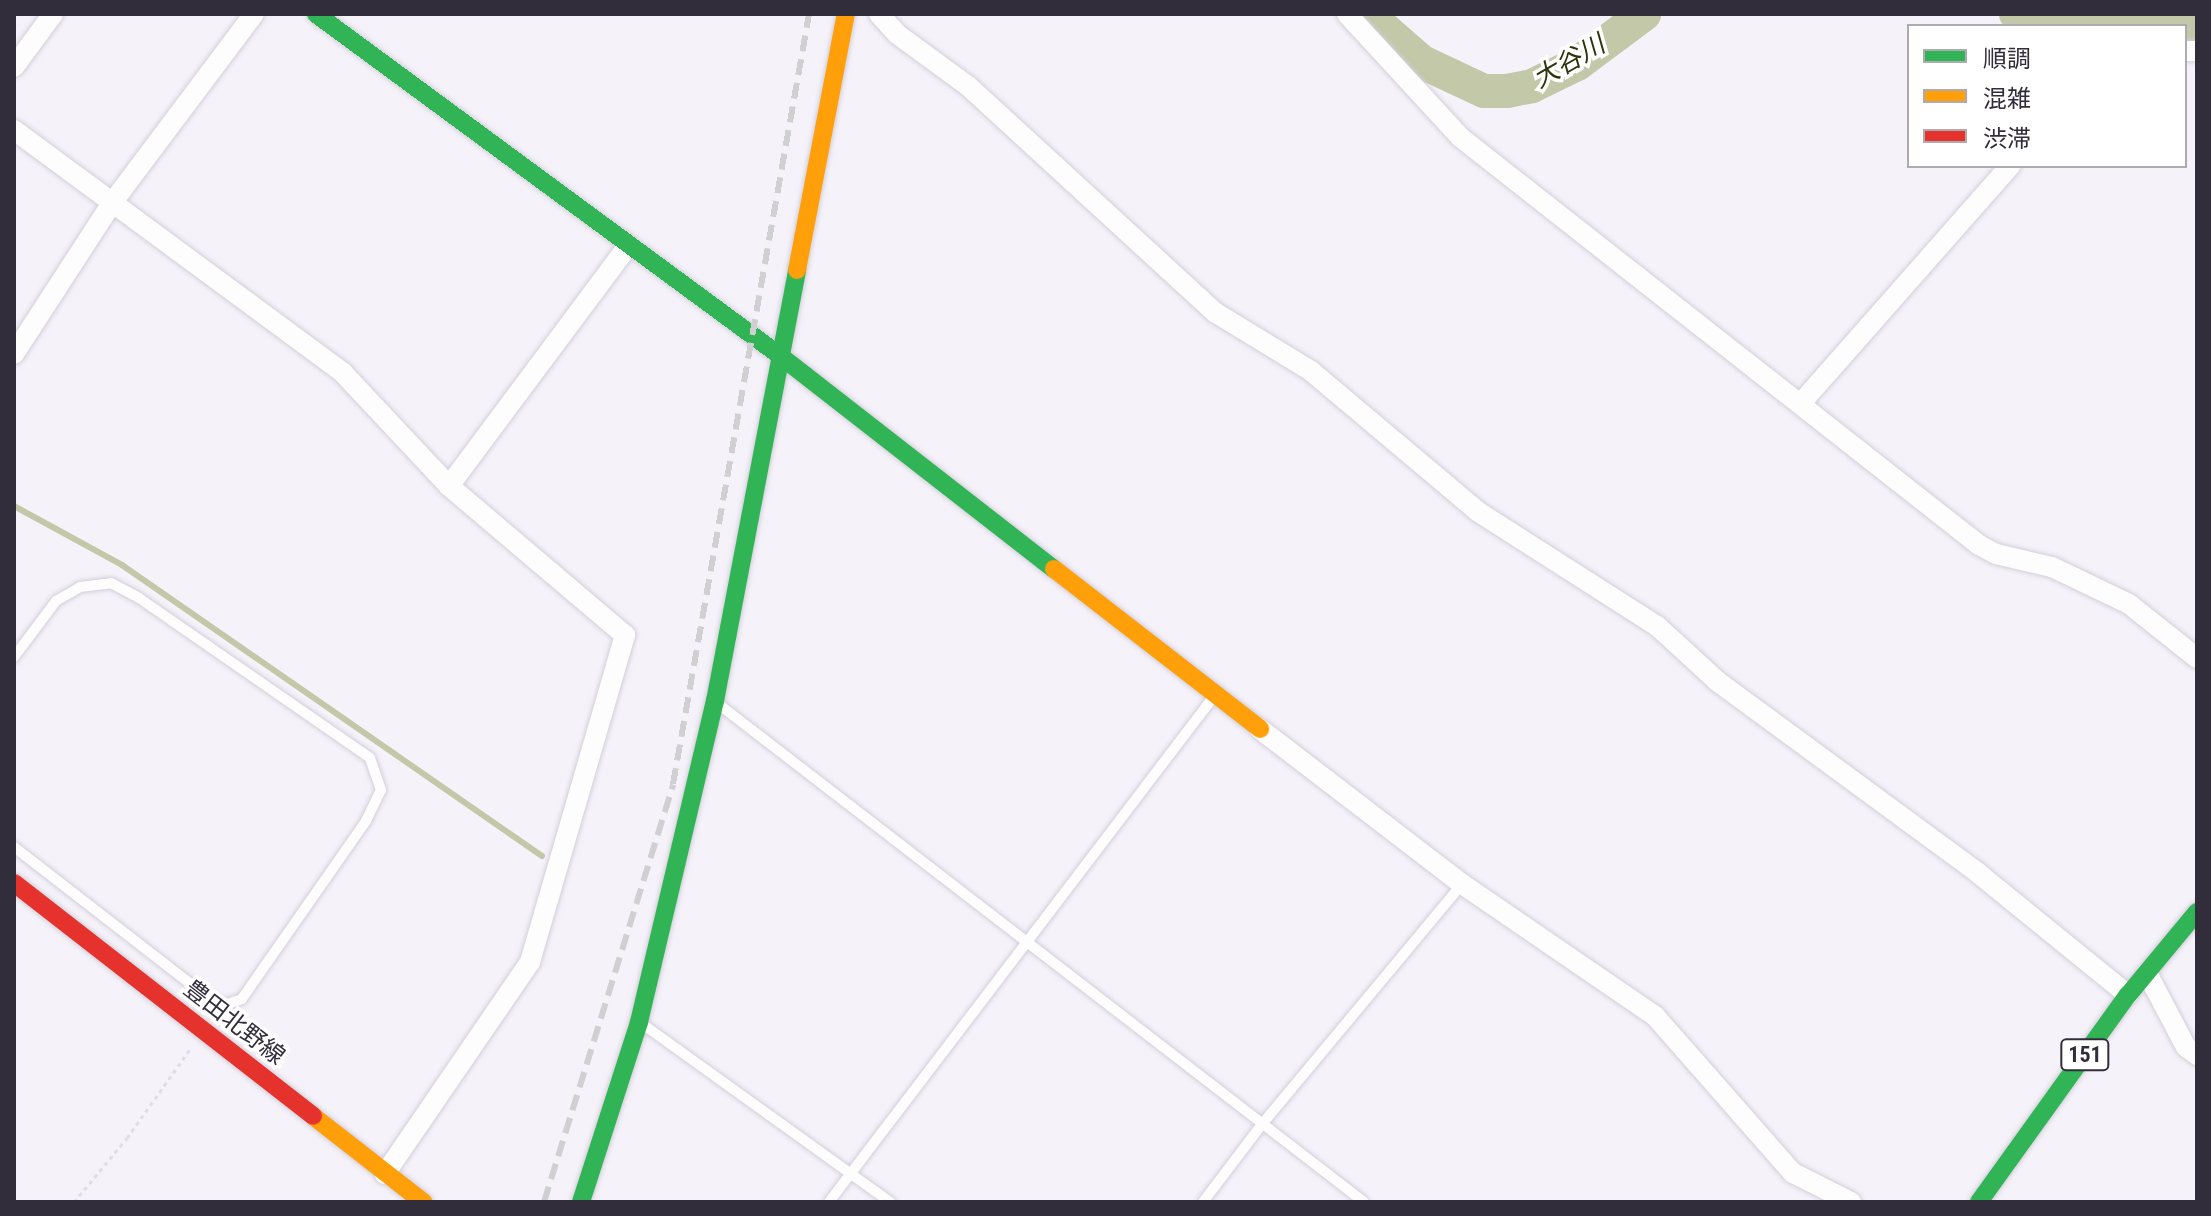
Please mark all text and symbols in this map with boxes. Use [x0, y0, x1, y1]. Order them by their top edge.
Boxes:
legend [1907, 24, 2187, 168]
water label: 大谷川 [1527, 29, 1611, 95]
text: 順調 [1983, 45, 2031, 73]
text: 混雑 [1983, 85, 2031, 113]
text: 渋滞 [1983, 125, 2031, 153]
street label: 豊田北野線 [178, 975, 290, 1071]
road number: 151 [2059, 1037, 2111, 1073]

